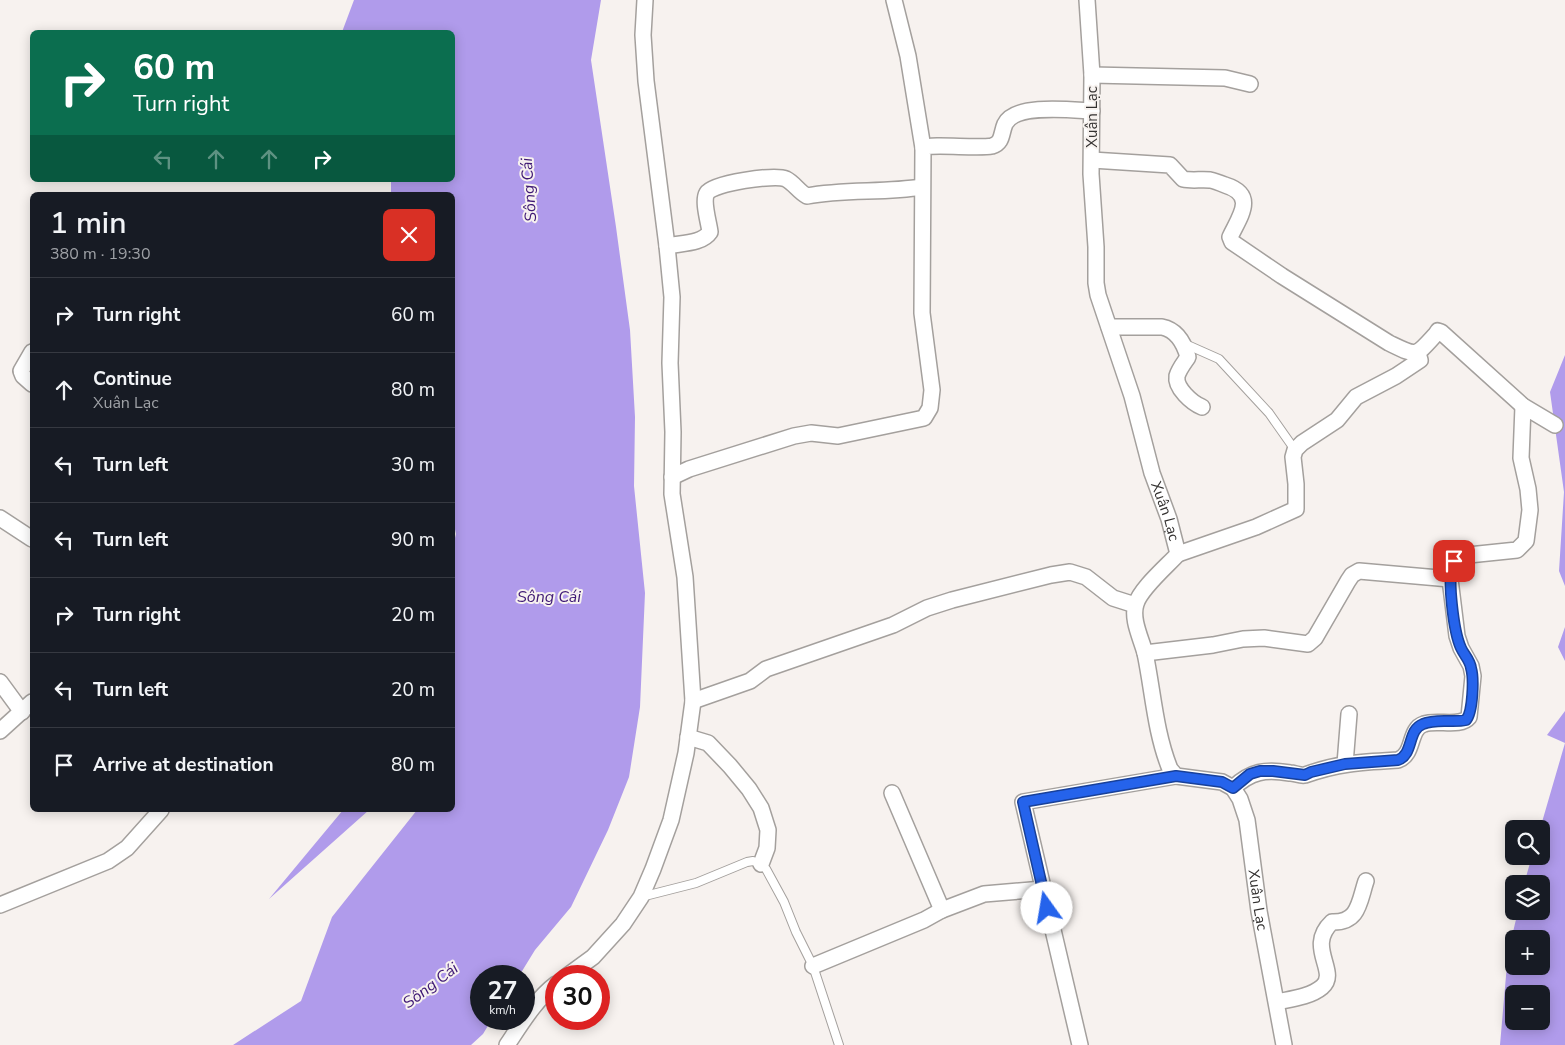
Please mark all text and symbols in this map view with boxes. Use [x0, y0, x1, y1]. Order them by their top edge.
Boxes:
text: 60 m [133, 44, 215, 91]
icon: right [50, 50, 115, 115]
street label: Xuân Lạc [1082, 86, 1102, 148]
text: Turn right [133, 89, 229, 119]
icon: left [149, 145, 177, 173]
icon: ahead [202, 145, 230, 173]
icon: ahead [255, 145, 283, 173]
icon: right [308, 145, 336, 173]
water label: Sông Cái [516, 157, 542, 223]
text: 1 min [50, 203, 126, 244]
button: close [383, 209, 435, 261]
text: 380 m · 19:30 [50, 243, 151, 265]
icon: right [50, 301, 78, 329]
text: Turn right [93, 302, 180, 328]
text: 60 m [391, 302, 435, 328]
text: Continue [93, 366, 172, 392]
icon: ahead [50, 376, 78, 404]
text: 80 m [391, 377, 435, 403]
text: Xuân Lạc [93, 392, 159, 414]
icon: left [50, 451, 78, 479]
text: Turn left [93, 452, 168, 478]
text: 30 m [391, 452, 435, 478]
street label: Xuân Lạc [1146, 479, 1184, 543]
icon: left [50, 526, 78, 554]
text: Turn left [93, 527, 168, 553]
text: 90 m [391, 527, 435, 553]
pin [1433, 540, 1475, 582]
icon: arrive [1440, 547, 1468, 575]
water label: Sông Cái [517, 586, 581, 608]
icon: right [50, 601, 78, 629]
text: Turn right [93, 602, 180, 628]
text: 20 m [391, 602, 435, 628]
icon: left [50, 676, 78, 704]
text: Turn left [93, 677, 168, 703]
text: 20 m [391, 677, 435, 703]
icon: arrive [50, 751, 78, 779]
text: Arrive at destination [93, 752, 274, 778]
text: 80 m [391, 752, 435, 778]
map controls [1505, 820, 1550, 1030]
button: search [1505, 820, 1550, 865]
street label: Xuân Lạc [1244, 868, 1272, 932]
button: layers [1505, 875, 1550, 920]
position arrow [1020, 881, 1072, 933]
button: + [1505, 930, 1550, 975]
water label: Sông Cái [398, 958, 463, 1014]
speed limit sign: 30 [545, 965, 610, 1030]
text: 27 [487, 974, 518, 1008]
button: − [1505, 985, 1550, 1030]
text: km/h [489, 1002, 516, 1018]

